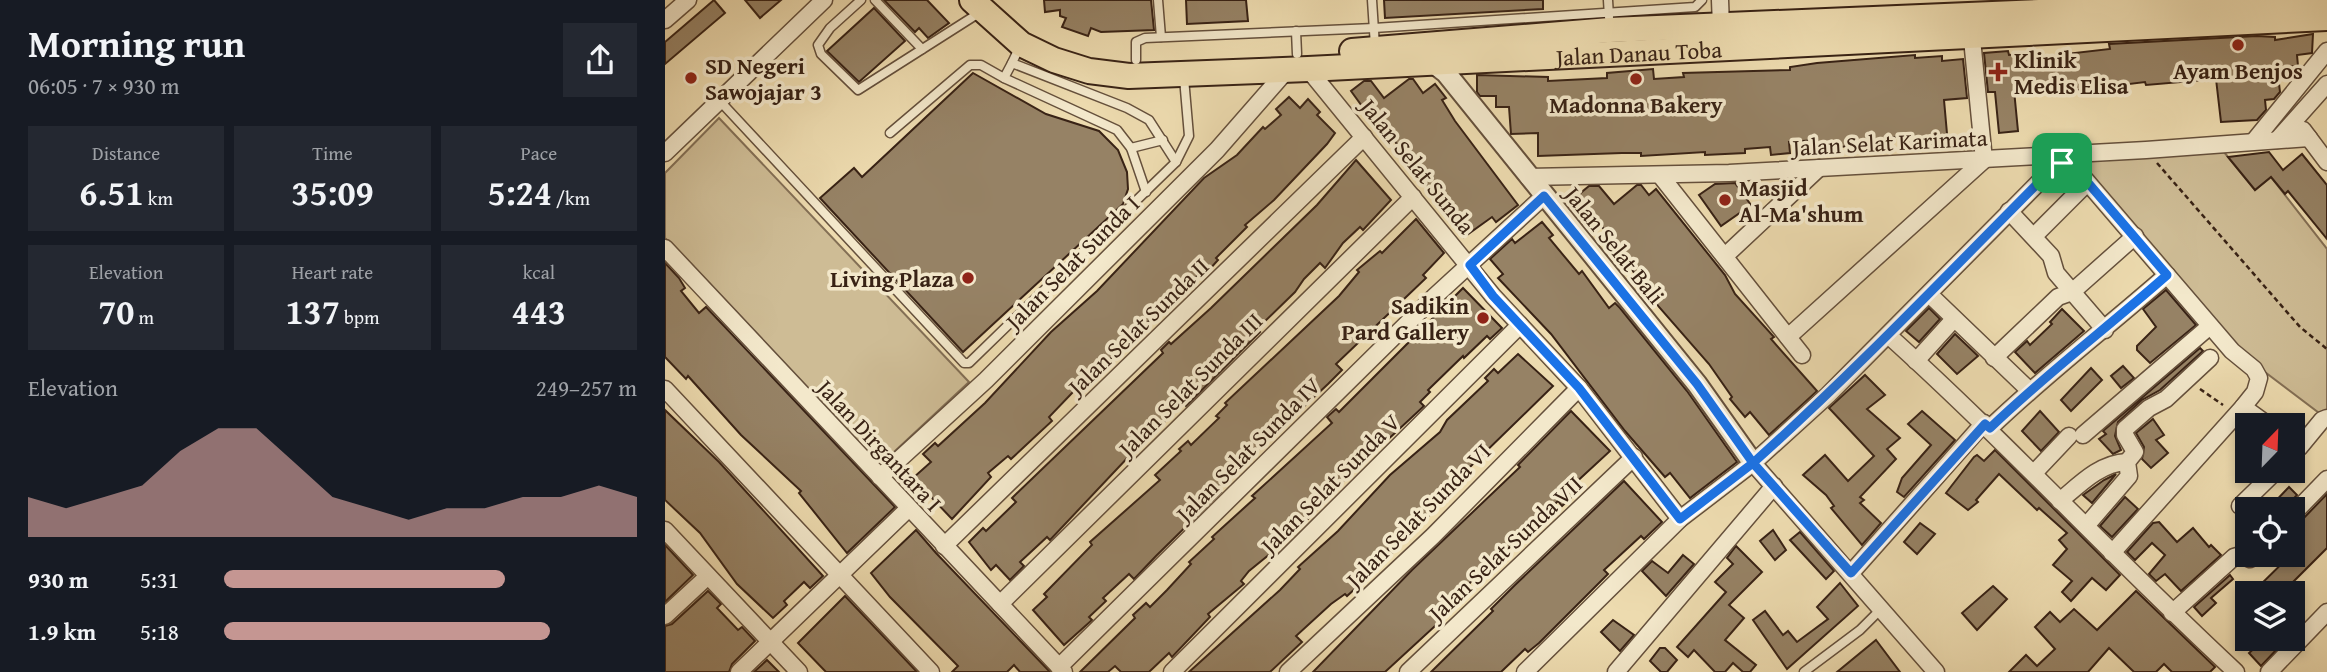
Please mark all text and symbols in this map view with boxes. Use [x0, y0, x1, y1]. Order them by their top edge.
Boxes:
text: Morning run [28, 15, 245, 71]
button: share [563, 23, 637, 97]
street label: Jalan Danau Toba [1552, 32, 1723, 73]
marker: Ayam Benjos [2230, 37, 2246, 53]
place label: Klinik Medis Elisa [2014, 43, 2129, 102]
place label: SD Negeri Sawojajar 3 [705, 49, 822, 108]
place label: Ayam Benjos [2173, 54, 2303, 87]
marker: Klinik Medis Elisa [1988, 62, 2008, 82]
text: 06:05 · 7 × 930 m [28, 69, 180, 102]
marker: SD Negeri Sawojajar 3 [683, 70, 699, 86]
marker: Madonna Bakery [1628, 71, 1644, 87]
place label: Madonna Bakery [1549, 88, 1723, 121]
street label: Jalan Selat Sunda [1351, 89, 1483, 241]
street label: Jalan Selat Karimata [1789, 120, 1988, 164]
pin [2032, 133, 2092, 193]
text: Distance [92, 139, 160, 167]
text: Time [312, 139, 353, 167]
text: Pace [521, 139, 557, 167]
icon: arrive [2043, 144, 2081, 182]
text: 6.51 [79, 167, 144, 218]
text: 35:09 [291, 167, 374, 218]
text: 5:24 [488, 167, 552, 218]
place label: Masjid Al-Ma'shum [1739, 171, 1864, 230]
street label: Jalan Selat Bali [1555, 177, 1673, 311]
text: km [144, 184, 173, 212]
text: /km [552, 184, 590, 212]
street label: Jalan Selat Sunda I [995, 187, 1147, 339]
marker: Masjid Al-Ma'shum [1717, 192, 1733, 208]
street label: Jalan Selat Sunda II [1058, 250, 1216, 404]
text: Elevation [89, 258, 163, 286]
text: Heart rate [292, 258, 373, 286]
text: kcal [523, 258, 555, 286]
place label: Living Plaza [830, 262, 954, 295]
marker: Living Plaza [960, 270, 976, 286]
text: 70 [98, 286, 134, 337]
text: 137 [285, 286, 340, 337]
text: 443 [512, 286, 566, 337]
place label: Sadikin Pard Gallery [1342, 289, 1469, 348]
text: m [134, 303, 154, 331]
text: bpm [340, 303, 380, 331]
street label: Jalan Selat Sunda III [1108, 304, 1270, 466]
marker: Sadikin Pard Gallery [1475, 310, 1491, 326]
street label: Jalan Dirgantara I [808, 369, 950, 518]
street label: Jalan Selat Sunda IV [1166, 369, 1328, 531]
text: Elevation [28, 371, 118, 404]
text: 249–257 m [536, 371, 637, 404]
street label: Jalan Selat Sunda V [1251, 406, 1407, 562]
north arrow [2235, 413, 2305, 483]
map controls [2235, 413, 2305, 651]
street label: Jalan Selat Sunda VI [1336, 435, 1498, 597]
street label: Jalan Selat Sunda VII [1418, 468, 1589, 630]
button: locate [2235, 497, 2305, 567]
text: 930 m [28, 563, 89, 596]
text: 5:31 [140, 563, 179, 596]
button: layers [2235, 581, 2305, 651]
text: 1.9 km [28, 615, 96, 648]
text: 5:18 [140, 615, 179, 648]

